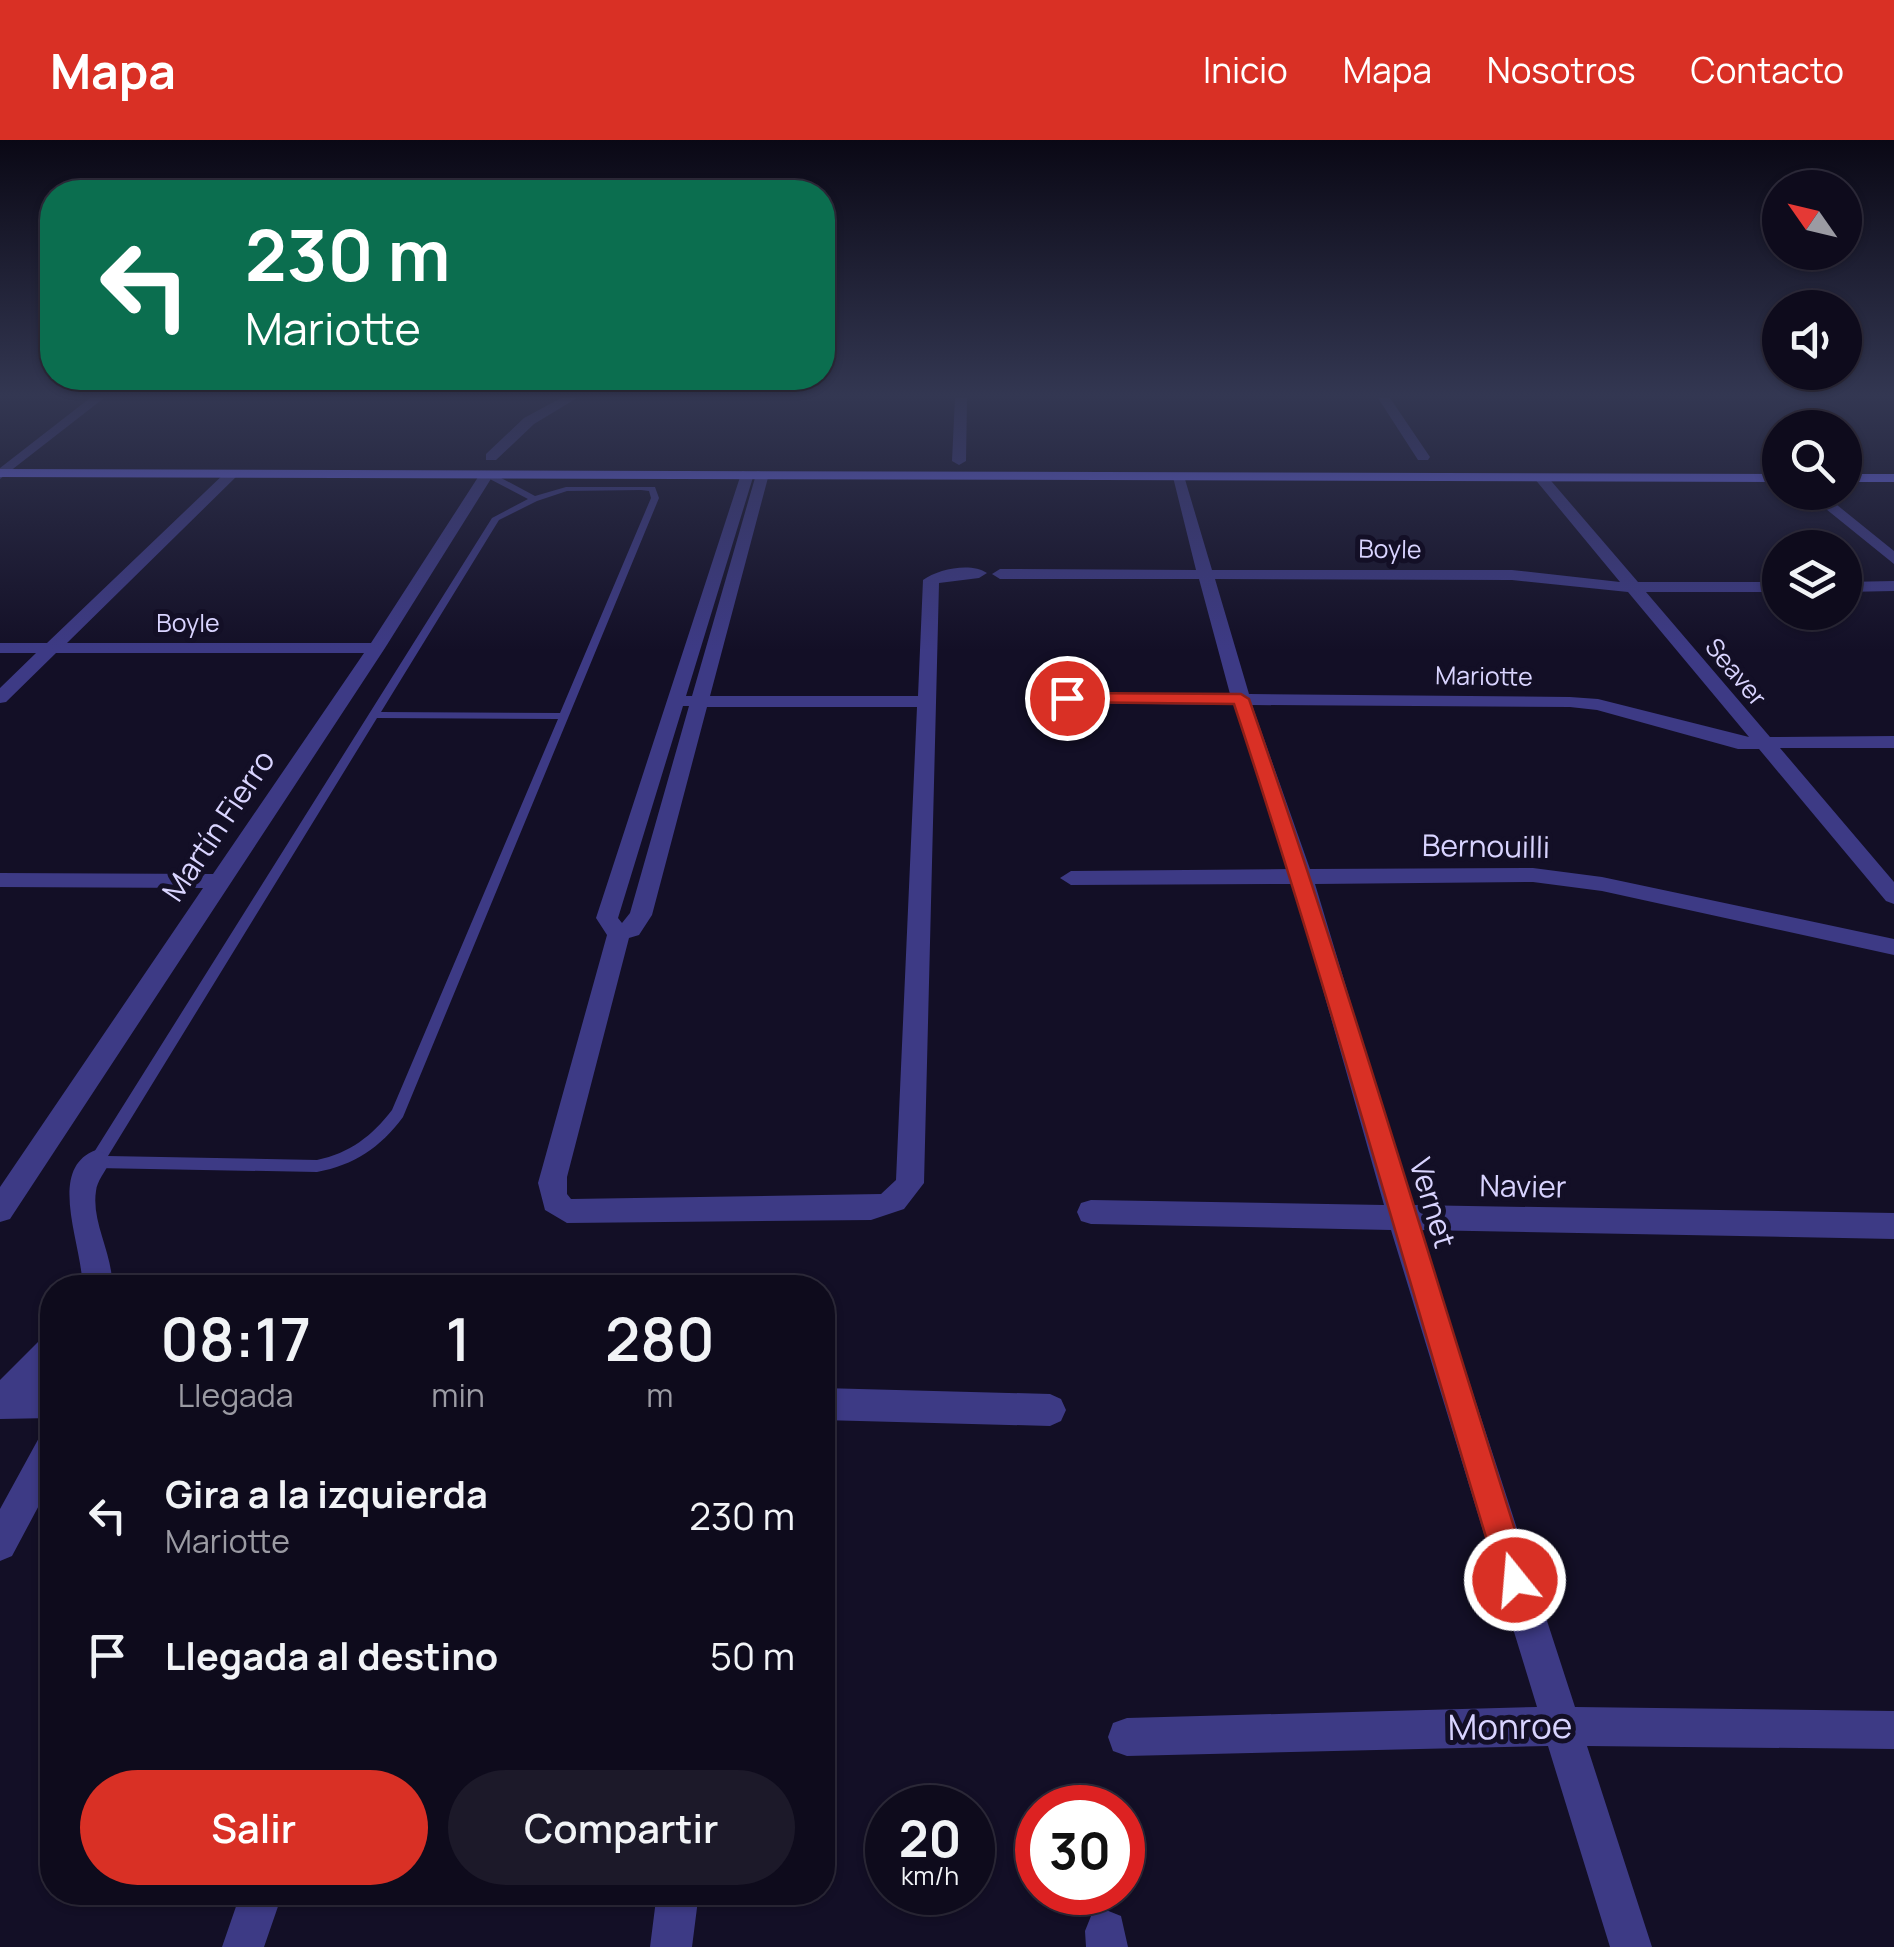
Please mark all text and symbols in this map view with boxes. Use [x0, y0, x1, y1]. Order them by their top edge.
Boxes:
text: Mapa [50, 38, 176, 103]
text: Inicio [1203, 46, 1288, 94]
text: Mapa [1343, 46, 1432, 94]
text: Nosotros [1487, 46, 1636, 94]
text: Contacto [1691, 46, 1844, 94]
north arrow [1762, 170, 1862, 270]
map controls [1762, 170, 1862, 630]
text: 230 m [245, 206, 450, 302]
icon: left [80, 220, 210, 350]
button: sound [1762, 290, 1862, 390]
text: Mariotte [245, 297, 421, 359]
button: search [1762, 410, 1862, 510]
street label: Boyle [1358, 530, 1422, 567]
button: layers [1762, 530, 1862, 630]
street label: Boyle [156, 605, 220, 640]
street label: Seaver [1698, 630, 1775, 713]
pin [1025, 656, 1110, 741]
street label: Mariotte [1435, 657, 1533, 694]
icon: arrive [1040, 671, 1095, 726]
street label: Martín Fierro [152, 741, 283, 909]
street label: Bernouilli [1422, 824, 1550, 867]
street label: Vernet [1400, 1153, 1466, 1253]
street label: Navier [1479, 1164, 1567, 1207]
text: 08:17 [160, 1297, 311, 1379]
text: 1 [445, 1297, 471, 1379]
text: 280 [605, 1297, 715, 1379]
text: Llegada [178, 1373, 294, 1417]
text: min [431, 1373, 485, 1417]
text: m [646, 1373, 673, 1417]
text: Gira a la izquierda [165, 1467, 488, 1519]
icon: left [80, 1488, 135, 1543]
text: 230 m [689, 1489, 795, 1541]
text: Mariotte [165, 1519, 290, 1563]
position arrow [1463, 1528, 1567, 1632]
icon: arrive [80, 1628, 135, 1683]
text: Llegada al destino [165, 1629, 498, 1681]
text: 50 m [710, 1629, 795, 1681]
street label: Monroe [1447, 1701, 1573, 1751]
button: Salir [80, 1770, 428, 1885]
button: Compartir [448, 1770, 795, 1885]
speed limit sign: 30 [1015, 1785, 1145, 1915]
text: 20 [899, 1804, 961, 1872]
text: km/h [901, 1858, 959, 1893]

